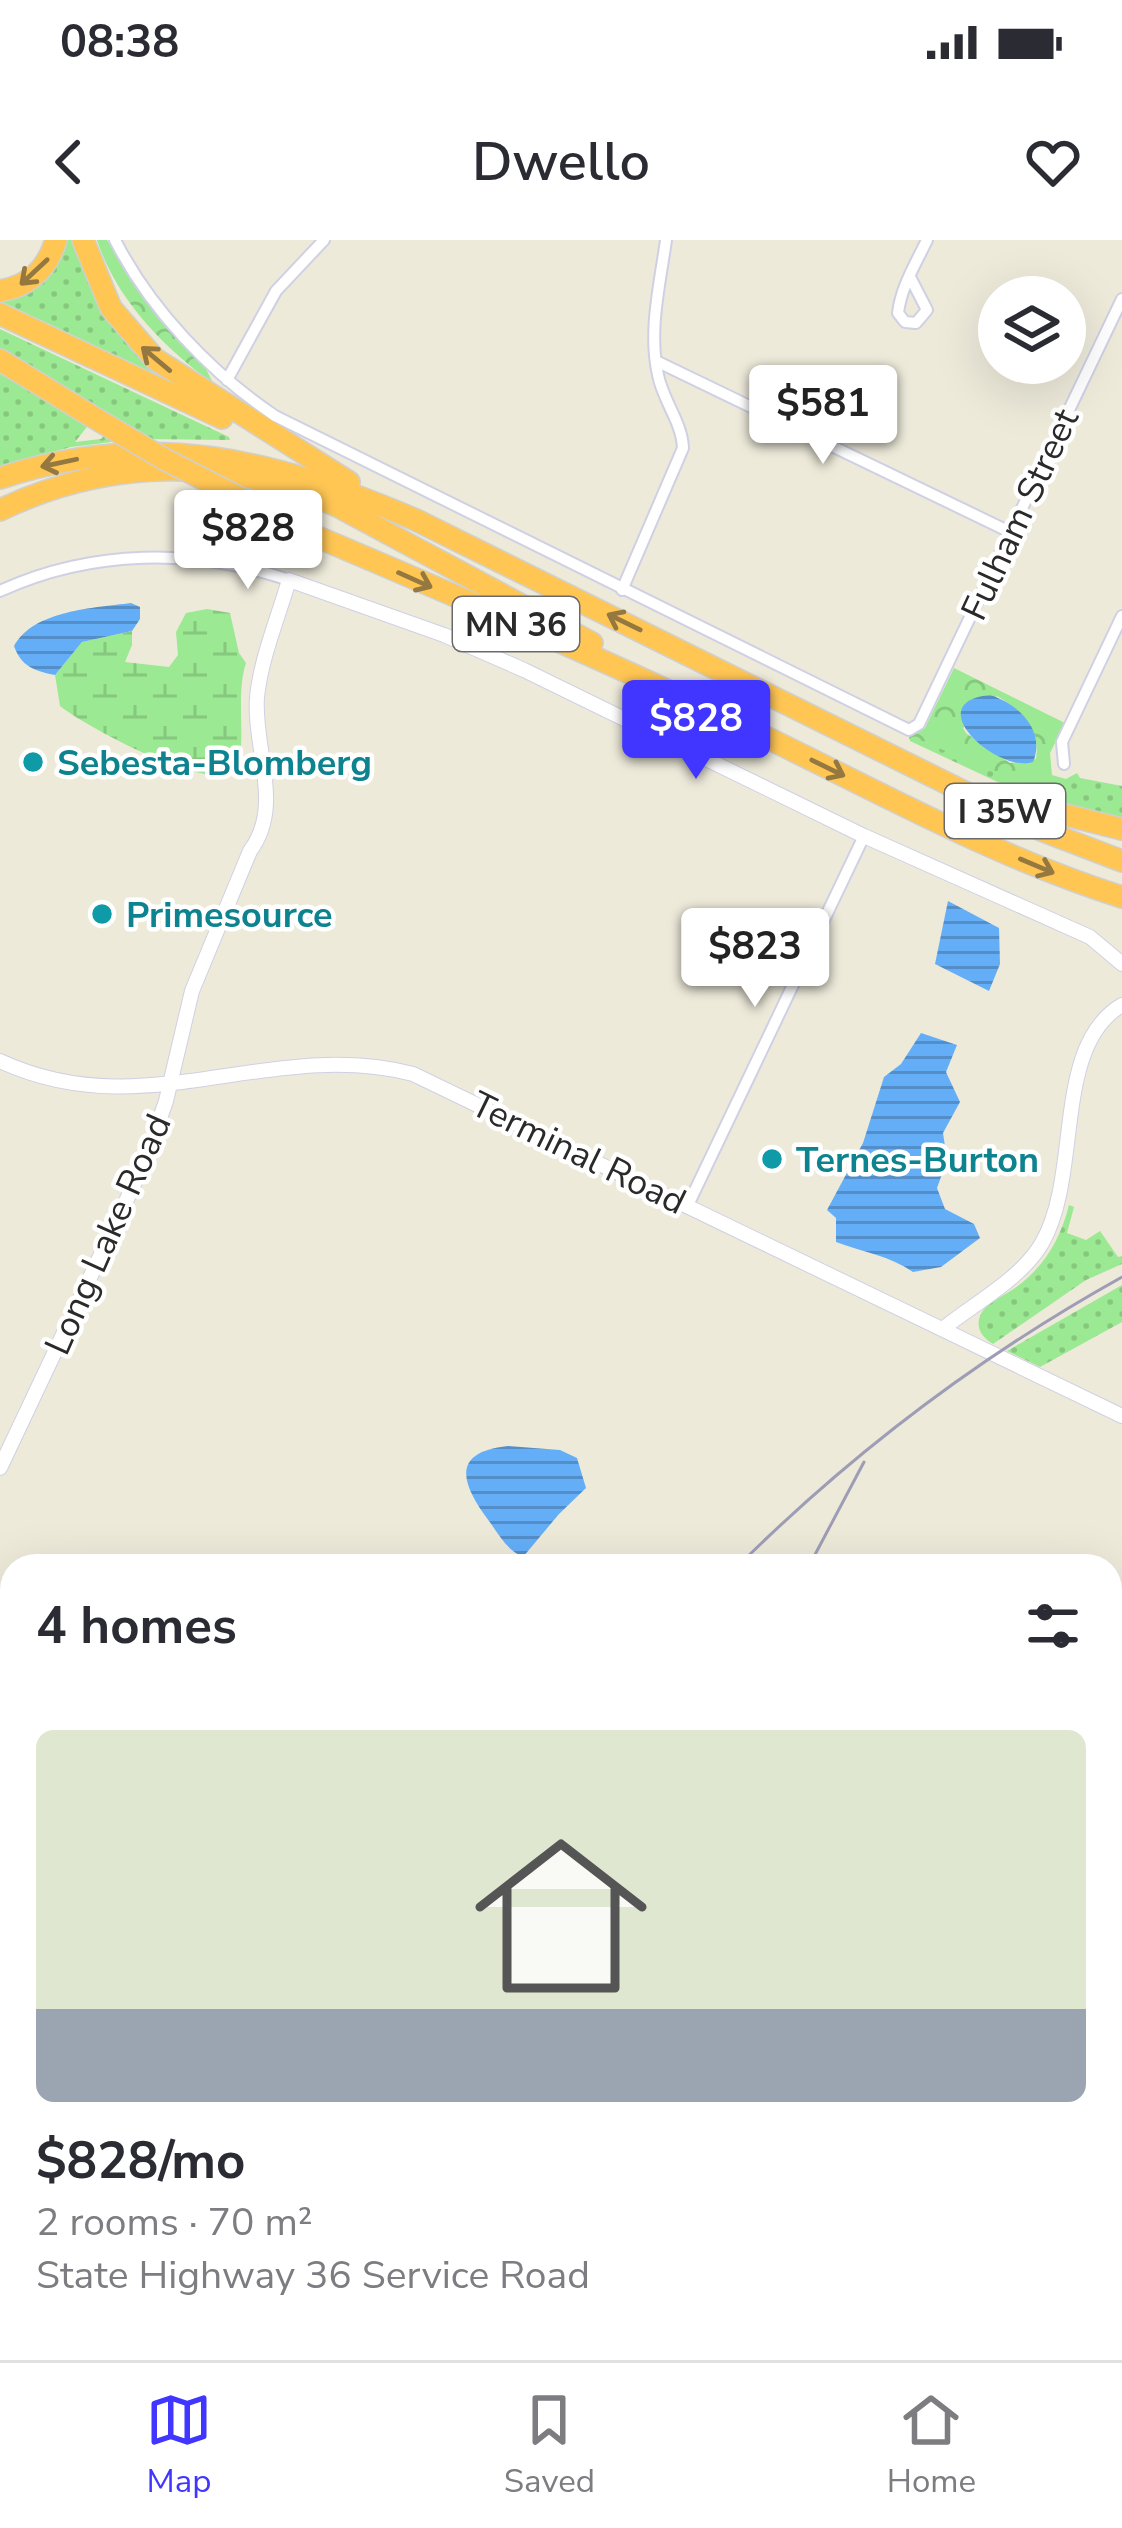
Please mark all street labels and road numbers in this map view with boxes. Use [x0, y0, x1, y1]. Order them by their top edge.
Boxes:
street label: Fulham Street [950, 401, 1091, 628]
road number: MN 36 [453, 597, 579, 651]
road number: I 35W [945, 784, 1065, 838]
street label: Terminal Road [463, 1080, 694, 1227]
street label: Long Lake Road [33, 1107, 183, 1363]

